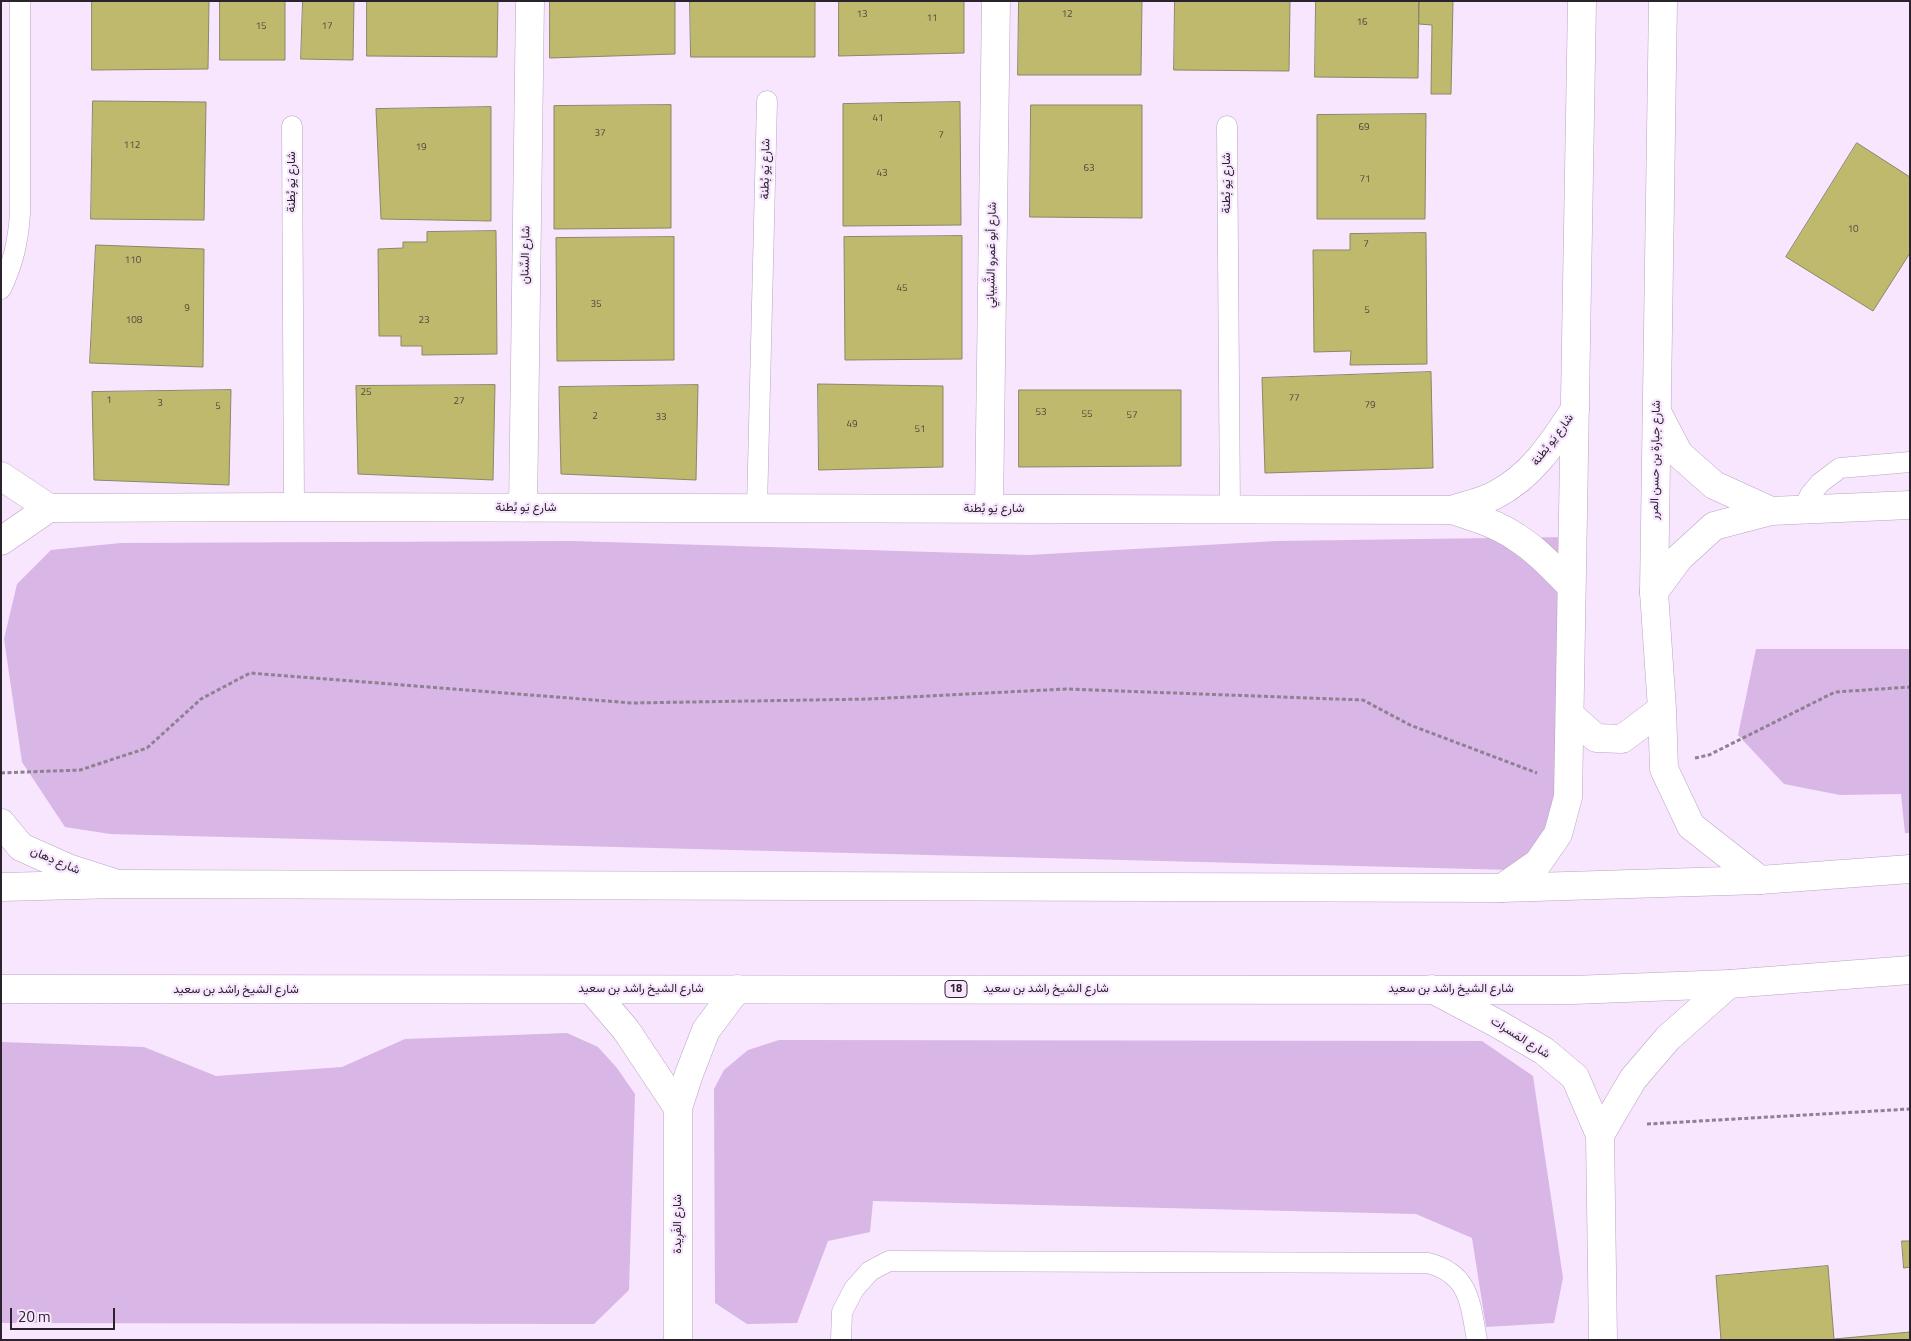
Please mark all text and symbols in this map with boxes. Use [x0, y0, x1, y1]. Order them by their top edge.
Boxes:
house number: 13 [856, 9, 868, 21]
house number: 12 [1061, 9, 1073, 21]
house number: 11 [926, 13, 938, 25]
house number: 16 [1356, 17, 1368, 29]
house number: 15 [255, 21, 267, 33]
house number: 17 [321, 21, 333, 33]
house number: 41 [872, 113, 884, 125]
house number: 69 [1358, 122, 1370, 134]
house number: 37 [594, 128, 606, 140]
house number: 7 [938, 130, 944, 142]
street label: شارع يَو بُطنة [758, 138, 774, 200]
house number: 112 [124, 140, 140, 152]
house number: 19 [415, 142, 427, 154]
street label: شارع يَو بُطنة [285, 151, 299, 213]
street label: شارع يَو بُطنة [1220, 152, 1234, 214]
house number: 63 [1083, 163, 1095, 175]
house number: 43 [876, 168, 888, 180]
house number: 71 [1359, 174, 1371, 186]
street label: شارع أبو عَمرو الشَّيبانِي [984, 202, 1000, 308]
house number: 10 [1847, 224, 1859, 236]
street label: شارع السِّنان [518, 226, 534, 284]
house number: 7 [1363, 239, 1369, 251]
house number: 110 [125, 255, 141, 267]
house number: 45 [896, 283, 908, 295]
house number: 35 [590, 299, 602, 311]
house number: 9 [184, 303, 190, 315]
house number: 5 [1364, 305, 1370, 317]
house number: 108 [126, 315, 142, 327]
house number: 23 [418, 315, 430, 327]
house number: 25 [360, 387, 372, 399]
house number: 77 [1288, 393, 1300, 405]
house number: 1 [106, 395, 112, 407]
house number: 27 [453, 396, 465, 408]
house number: 3 [157, 398, 163, 410]
house number: 79 [1364, 400, 1376, 412]
street label: شارع جبارة بن حسن المرر [1648, 400, 1664, 520]
house number: 5 [215, 401, 221, 413]
house number: 53 [1035, 407, 1047, 419]
house number: 55 [1081, 409, 1093, 421]
house number: 57 [1126, 410, 1138, 422]
house number: 2 [592, 411, 598, 423]
street label: شارع يَو بُطنة [1529, 411, 1577, 469]
house number: 33 [655, 412, 667, 424]
house number: 49 [846, 419, 858, 431]
house number: 51 [914, 424, 926, 436]
street label: شارع يَو بُطنة [495, 501, 557, 515]
street label: شارع يَو بُطنة [963, 502, 1025, 516]
street label: شارع دِهان [28, 844, 82, 878]
road number: 18 [945, 981, 967, 998]
street label: شارع الشيخ راشد بن سعيد [578, 982, 704, 996]
street label: شارع الشيخ راشد بن سعيد [983, 982, 1109, 996]
street label: شارع الشيخ راشد بن سعيد [1388, 982, 1514, 996]
street label: شارع الشيخ راشد بن سعيد [173, 983, 299, 997]
street label: شارع المَسرات [1488, 1014, 1552, 1062]
street label: شارع الفَرِيدة [671, 1194, 685, 1254]
scale bar [12, 1298, 118, 1330]
text: 20 m [18, 1305, 51, 1328]

